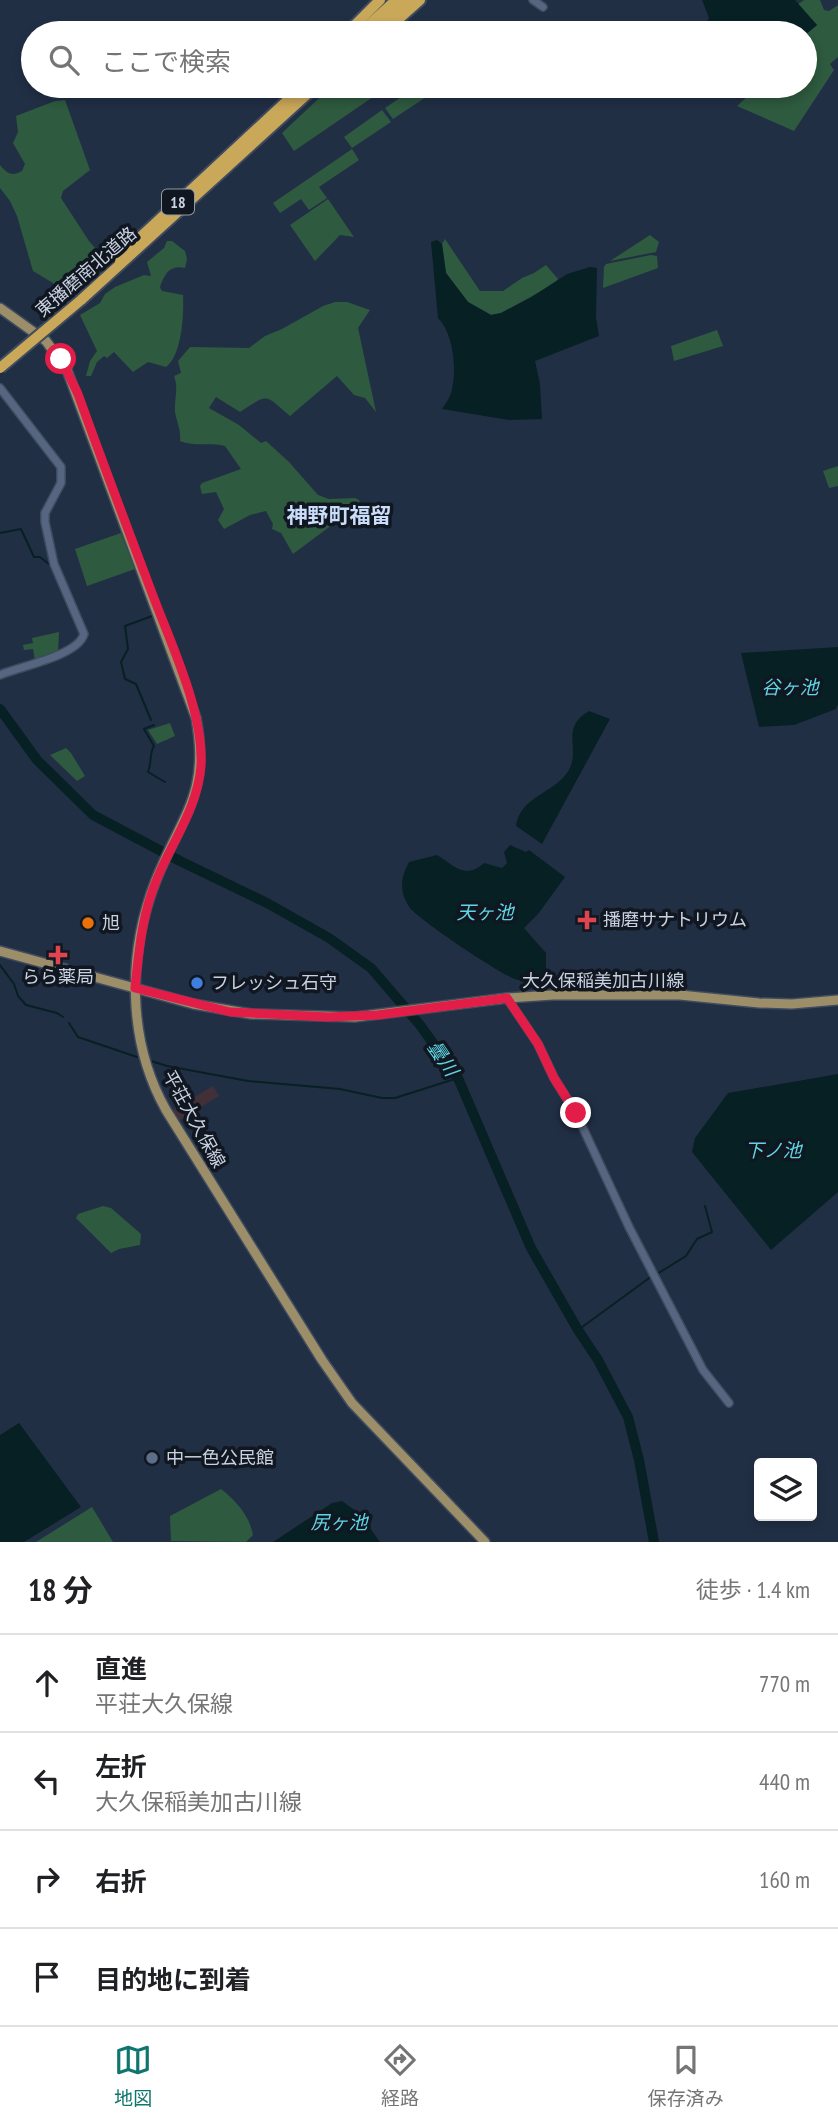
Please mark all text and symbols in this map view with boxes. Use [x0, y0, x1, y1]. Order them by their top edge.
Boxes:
search box [21, 21, 817, 98]
icon: search [45, 41, 83, 79]
text: ここで検索 [101, 45, 231, 78]
road number: 18 [162, 190, 194, 214]
street label: 東播磨南北道路 [31, 222, 141, 322]
route start [45, 343, 76, 374]
district label: 神野町福留 [287, 502, 392, 529]
water label: 谷ヶ池 [761, 675, 820, 699]
water label: 天ヶ池 [456, 900, 515, 924]
place label: 播磨サナトリウム [603, 908, 747, 931]
marker: 播磨サナトリウム [577, 910, 597, 930]
place label: 旭 [102, 911, 120, 934]
marker: 旭 [80, 915, 96, 931]
marker: らら薬局 [50, 947, 66, 963]
place label: らら薬局 [22, 965, 94, 988]
street label: 大久保稲美加古川線 [522, 969, 684, 992]
place label: フレッシュ石守 [211, 971, 337, 994]
marker: フレッシュ石守 [189, 975, 205, 991]
water label: 曇川 [422, 1036, 465, 1082]
street label: 平荘大久保線 [158, 1066, 231, 1172]
route end [560, 1097, 591, 1128]
water label: 下ノ池 [744, 1138, 803, 1162]
place label: 中一色公民館 [166, 1446, 274, 1469]
marker: 中一色公民館 [144, 1450, 160, 1466]
map controls [754, 1458, 817, 1521]
button: layers [754, 1458, 817, 1521]
water label: 尻ヶ池 [310, 1510, 369, 1534]
text: 18 分 [28, 1570, 93, 1609]
text: 徒歩 · 1.4 km [696, 1575, 810, 1604]
text: 直進 [95, 1652, 147, 1685]
icon: ahead [28, 1664, 66, 1702]
text: 770 m [759, 1669, 810, 1698]
text: 平荘大久保線 [95, 1689, 233, 1718]
text: 左折 [95, 1750, 147, 1783]
icon: left [28, 1762, 66, 1800]
text: 440 m [759, 1767, 810, 1796]
text: 大久保稲美加古川線 [95, 1787, 302, 1816]
icon: right [28, 1860, 66, 1898]
text: 右折 [95, 1865, 147, 1898]
text: 160 m [759, 1865, 810, 1894]
icon: arrive [28, 1958, 66, 1996]
text: 目的地に到着 [95, 1963, 251, 1996]
tab: 地図 [114, 2041, 152, 2110]
tab: 経路 [381, 2041, 419, 2110]
tab: 保存済み [648, 2041, 724, 2110]

